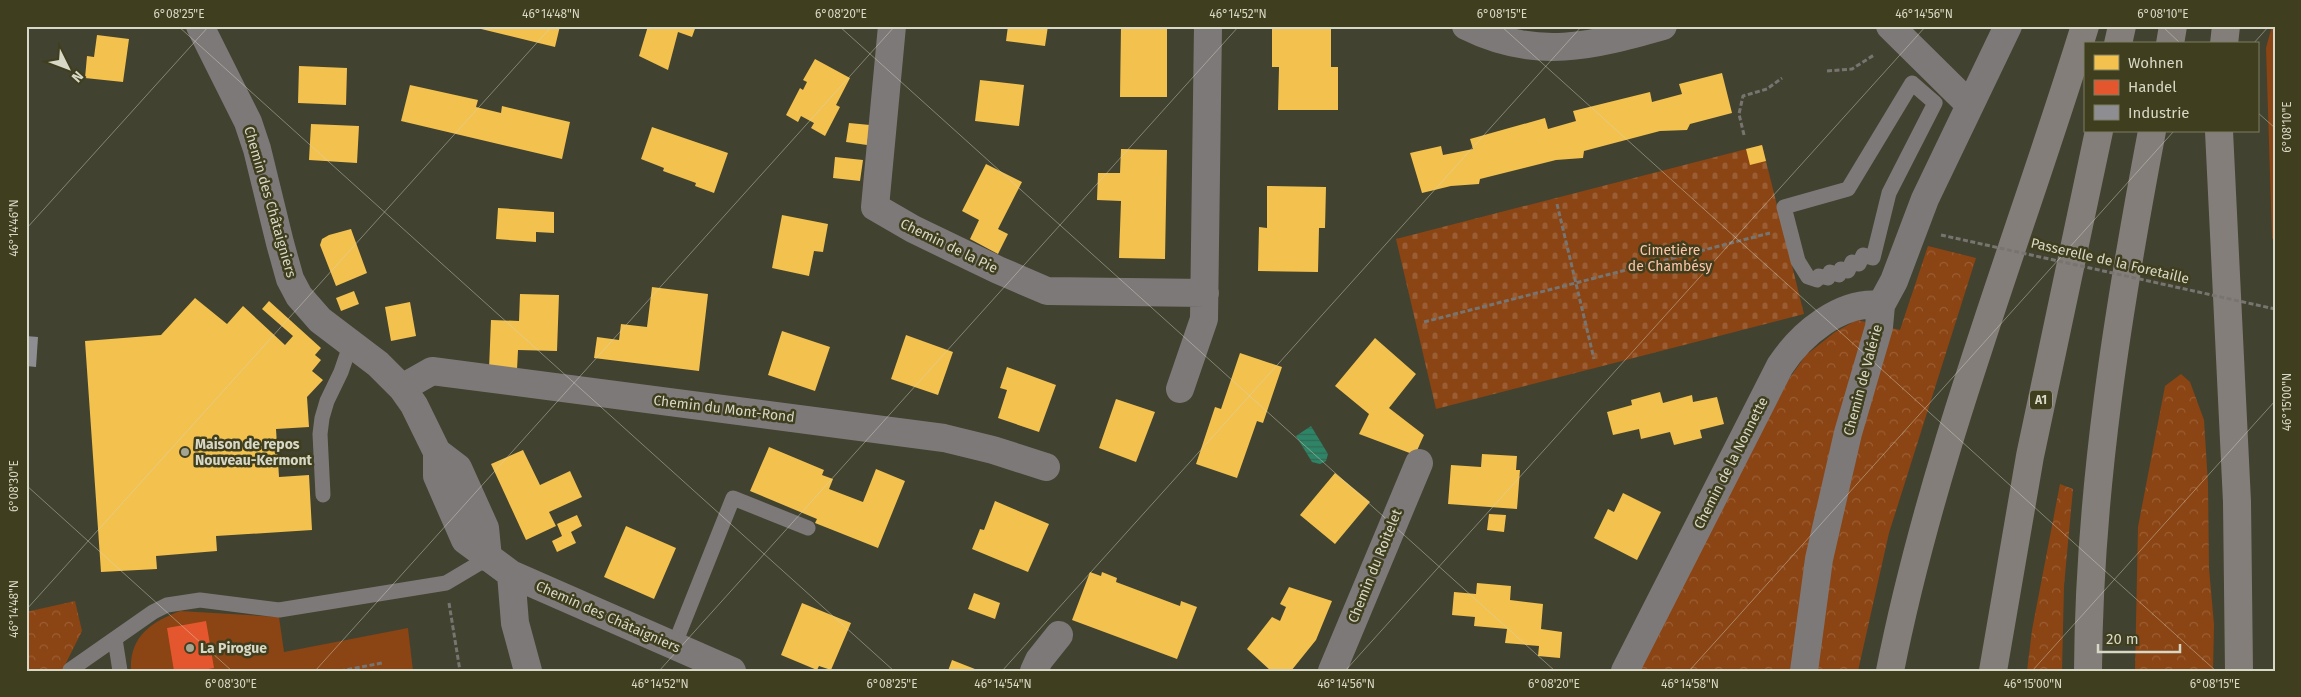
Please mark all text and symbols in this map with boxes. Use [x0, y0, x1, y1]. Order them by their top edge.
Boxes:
text: 6°08'25"E [153, 7, 205, 21]
text: 46°14'48"N [522, 7, 580, 21]
text: 6°08'20"E [815, 7, 867, 21]
text: 46°14'52"N [1209, 7, 1267, 21]
text: 6°08'15"E [1477, 7, 1527, 21]
text: 46°14'56"N [1895, 7, 1953, 21]
text: 6°08'10"E [2137, 7, 2189, 21]
north arrow [42, 42, 92, 92]
legend [2084, 42, 2258, 132]
text: Wohnen [2128, 54, 2184, 72]
text: N [68, 67, 87, 86]
text: Handel [2128, 78, 2177, 96]
text: 6°08'10"E [2280, 101, 2294, 153]
text: Industrie [2128, 104, 2190, 122]
street label: Chemin des Châtaigniers [240, 124, 300, 280]
text: 46°14'46"N [7, 199, 21, 257]
street label: Chemin de la Pie [898, 215, 1000, 277]
street label: Passerelle de la Foretaille [2029, 234, 2191, 288]
park label: Cimetière de Chambésy [1628, 242, 1712, 275]
street label: Chemin de Valérie [1840, 323, 1886, 437]
text: 46°15'00"N [2280, 373, 2294, 431]
road number: A1 [2030, 390, 2052, 410]
street label: Chemin du Mont-Rond [652, 392, 796, 426]
street label: Chemin de la Nonnette [1690, 394, 1772, 532]
place label: Maison de repos Nouveau-Kermont [195, 436, 313, 469]
marker: Maison de repos Nouveau-Kermont [179, 446, 191, 458]
text: 6°08'30"E [7, 460, 21, 512]
street label: Chemin du Roitelet [1344, 506, 1406, 625]
street label: Chemin des Châtaigniers [533, 577, 683, 657]
text: 46°14'48"N [7, 580, 21, 638]
scale bar [2098, 622, 2181, 654]
text: 20 m [2106, 630, 2139, 648]
place label: La Pirogue [200, 640, 267, 657]
marker: La Pirogue [184, 642, 196, 654]
text: 6°08'30"E [205, 677, 257, 691]
text: 46°14'52"N [631, 677, 689, 691]
text: 6°08'25"E [866, 677, 918, 691]
text: 46°14'54"N [974, 677, 1032, 691]
text: 46°14'56"N [1317, 677, 1375, 691]
text: 6°08'20"E [1528, 677, 1580, 691]
text: 46°14'58"N [1661, 677, 1719, 691]
text: 46°15'00"N [2004, 677, 2062, 691]
text: 6°08'15"E [2190, 677, 2240, 691]

